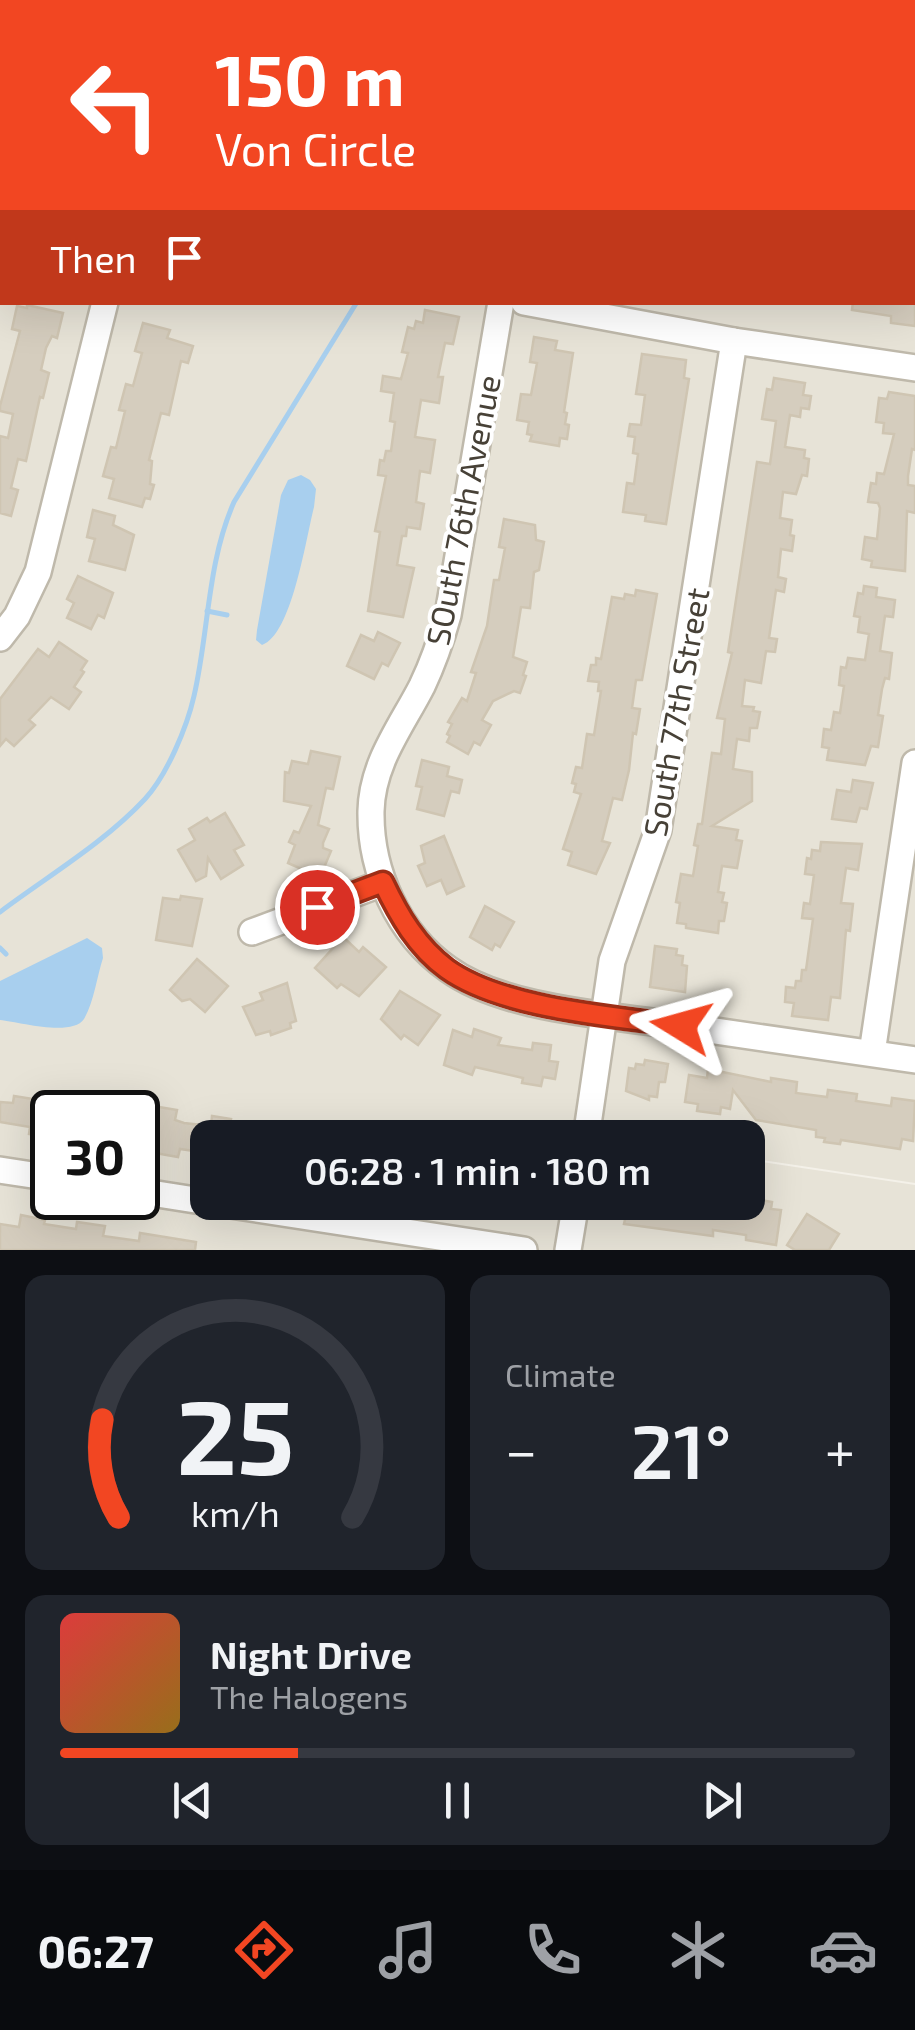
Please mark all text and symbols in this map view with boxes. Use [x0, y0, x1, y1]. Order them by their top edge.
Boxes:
text: 150 m [215, 36, 405, 120]
icon: left [50, 40, 180, 170]
text: Von Circle [215, 121, 416, 175]
icon: arrive [157, 230, 212, 285]
text: Then [50, 235, 137, 281]
street label: SOuth 76th Avenue [417, 372, 507, 648]
street label: South 77th Street [634, 585, 716, 839]
pin [275, 865, 360, 950]
icon: arrive [290, 880, 345, 935]
position arrow [629, 974, 733, 1078]
speed limit sign: 30 [30, 1090, 160, 1220]
text: 06:28 · 1 min · 180 m [304, 1147, 651, 1193]
text: Climate [505, 1355, 616, 1393]
text: 25 [176, 1371, 294, 1496]
text: 21° [631, 1404, 731, 1494]
text: − [505, 1416, 537, 1482]
text: + [825, 1416, 855, 1482]
text: km/h [191, 1491, 279, 1534]
text: Night Drive [210, 1631, 412, 1677]
text: The Halogens [210, 1677, 408, 1715]
icon: previous [165, 1773, 220, 1828]
icon: pause [430, 1773, 485, 1828]
icon: next [695, 1773, 750, 1828]
icon: directions [229, 1915, 299, 1985]
icon: music [373, 1915, 443, 1985]
icon: phone [518, 1915, 588, 1985]
icon: climate [663, 1915, 733, 1985]
icon: car [808, 1915, 878, 1985]
text: 06:27 [37, 1923, 154, 1977]

